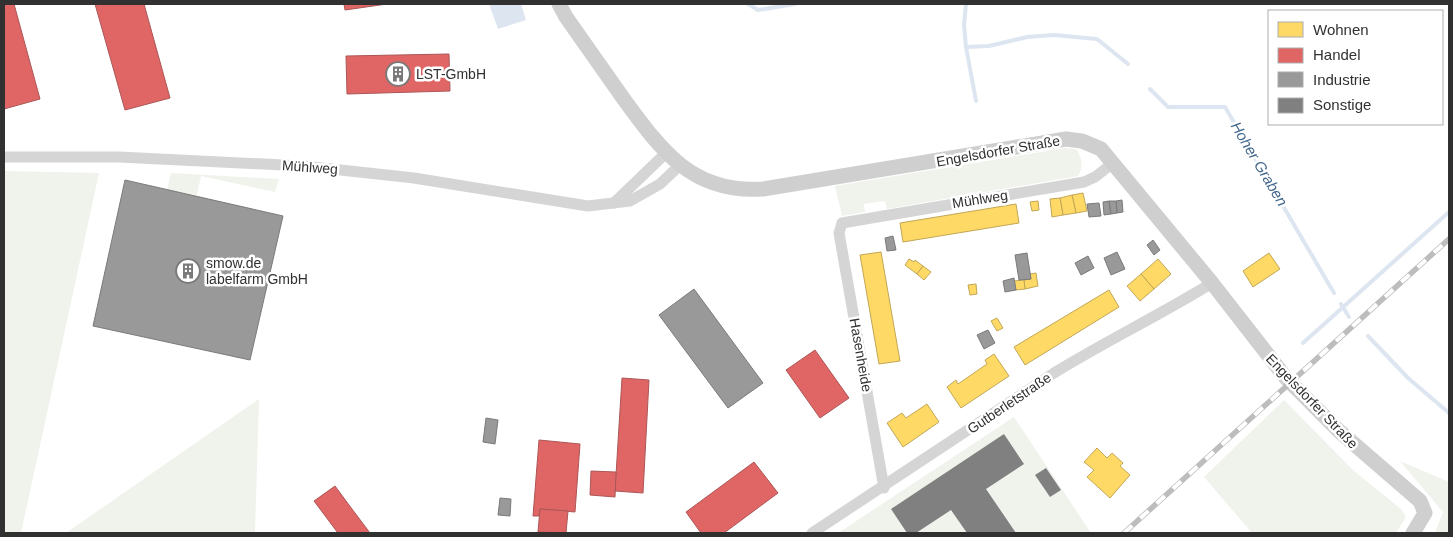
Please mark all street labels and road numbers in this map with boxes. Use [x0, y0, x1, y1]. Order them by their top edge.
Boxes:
street label: Engelsdorfer Straße [935, 132, 1061, 170]
street label: Mühlweg [281, 157, 339, 177]
street label: Mühlweg [951, 187, 1009, 211]
street label: Hasenheide [847, 317, 875, 393]
street label: Engelsdorfer Straße [1263, 350, 1361, 452]
street label: Gutberletstraße [964, 369, 1054, 437]

